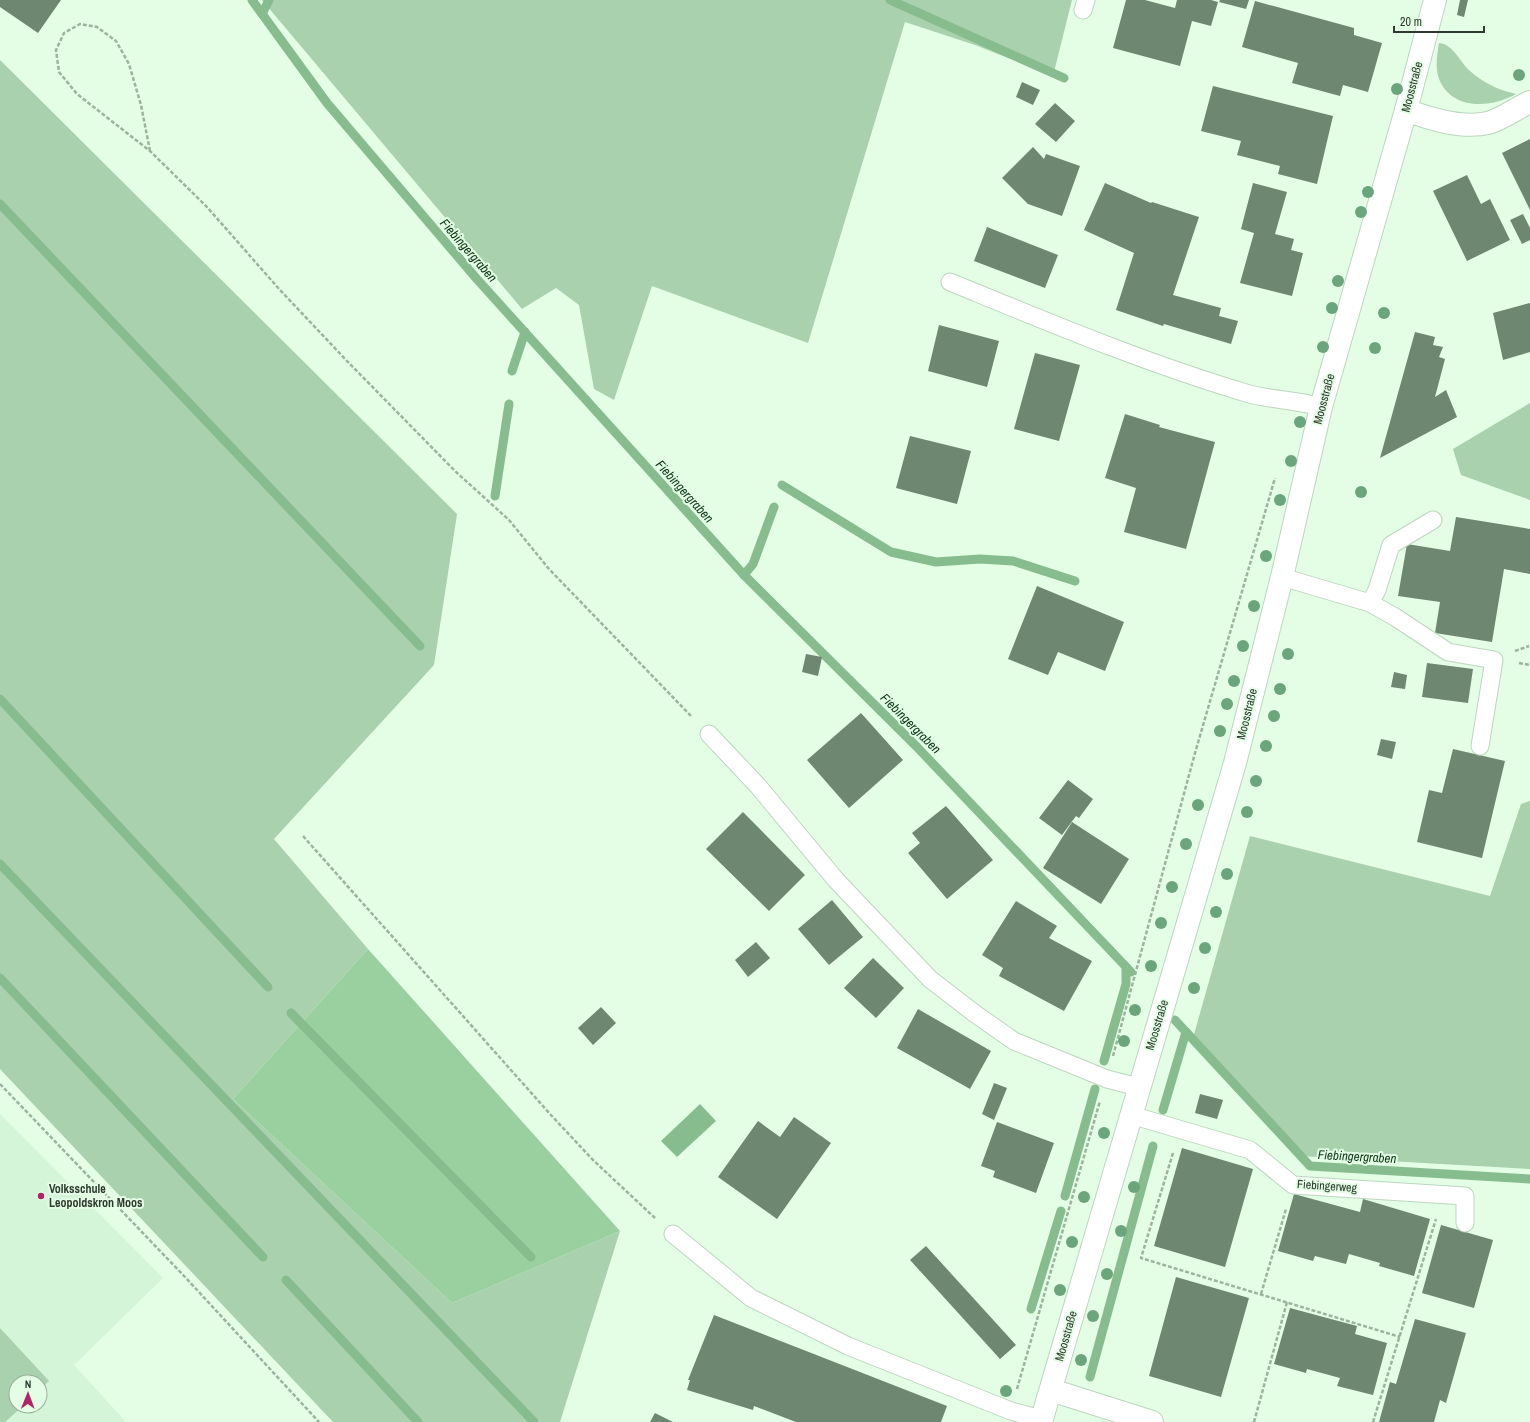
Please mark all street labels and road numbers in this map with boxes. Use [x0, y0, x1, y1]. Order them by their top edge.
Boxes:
street label: Moosstraße [1398, 60, 1426, 114]
street label: Moosstraße [1310, 372, 1338, 426]
street label: Moosstraße [1233, 687, 1261, 741]
street label: Moosstraße [1142, 998, 1172, 1052]
street label: Fiebingerweg [1296, 1176, 1358, 1196]
street label: Moosstraße [1051, 1309, 1081, 1363]

